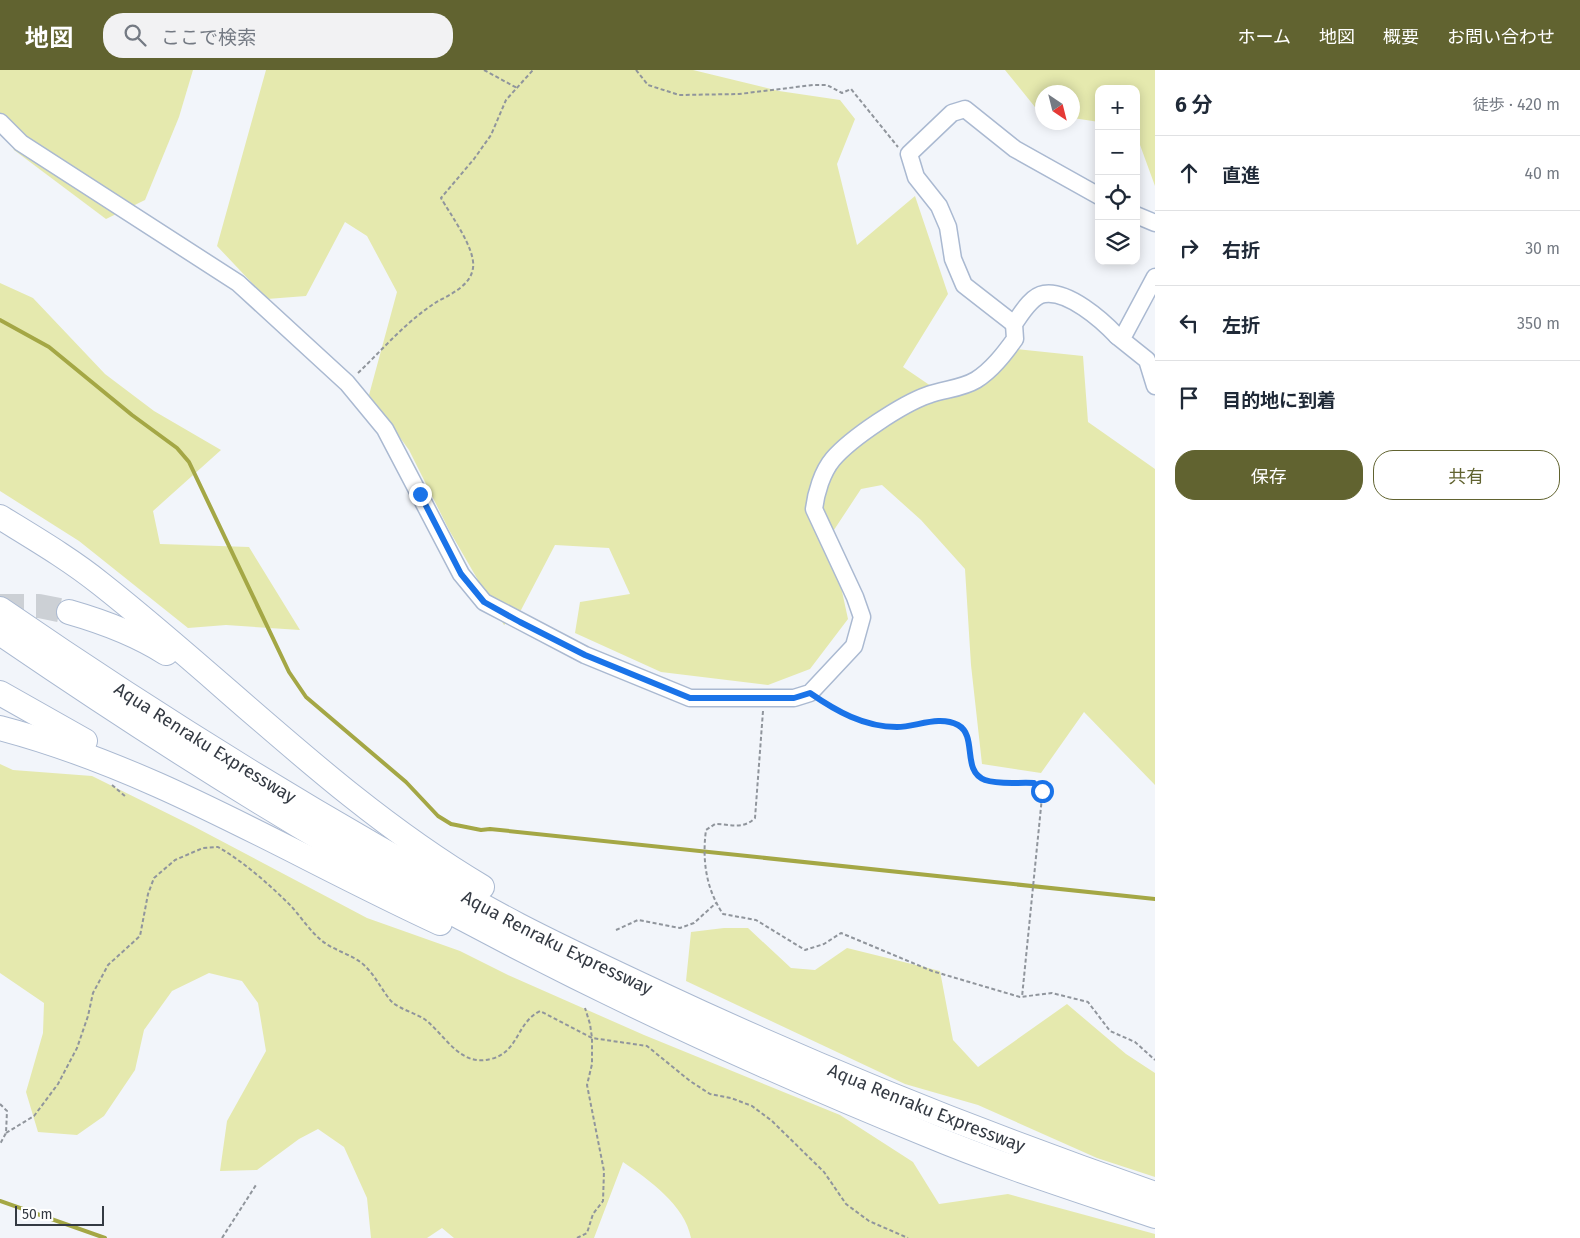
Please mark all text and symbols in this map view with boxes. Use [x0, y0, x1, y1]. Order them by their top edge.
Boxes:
search box [103, 13, 453, 58]
icon: search [121, 21, 149, 49]
text: 地図 [25, 24, 73, 52]
text: ここで検索 [161, 26, 256, 49]
text: ホーム [1238, 26, 1291, 48]
text: 地図 [1319, 26, 1355, 48]
text: 概要 [1383, 26, 1419, 48]
text: お問い合わせ [1447, 26, 1555, 48]
north arrow [1035, 85, 1080, 130]
map controls [1095, 85, 1140, 265]
button: + [1095, 85, 1140, 130]
text: 6 分 [1175, 92, 1213, 118]
text: 徒歩 · 420 m [1473, 95, 1560, 114]
button: − [1095, 130, 1140, 175]
icon: ahead [1175, 159, 1203, 187]
text: 直進 [1222, 164, 1260, 187]
text: 40 m [1525, 164, 1560, 183]
button: locate [1095, 175, 1140, 220]
button: layers [1095, 220, 1140, 265]
icon: right [1175, 234, 1203, 262]
text: 右折 [1222, 239, 1260, 262]
text: 30 m [1525, 239, 1560, 258]
icon: left [1175, 309, 1203, 337]
text: 左折 [1222, 314, 1260, 337]
text: 350 m [1517, 314, 1560, 333]
icon: arrive [1175, 384, 1203, 412]
text: 目的地に到着 [1222, 389, 1336, 412]
button: 保存 [1175, 450, 1363, 500]
button: 共有 [1373, 450, 1560, 500]
route end [409, 483, 432, 506]
street label: Aqua Renraku Expressway [110, 678, 300, 808]
route start [1031, 780, 1054, 803]
street label: Aqua Renraku Expressway [458, 886, 656, 1000]
street label: Aqua Renraku Expressway [825, 1059, 1028, 1157]
scale bar [15, 1203, 104, 1226]
text: 50 m [22, 1206, 53, 1223]

